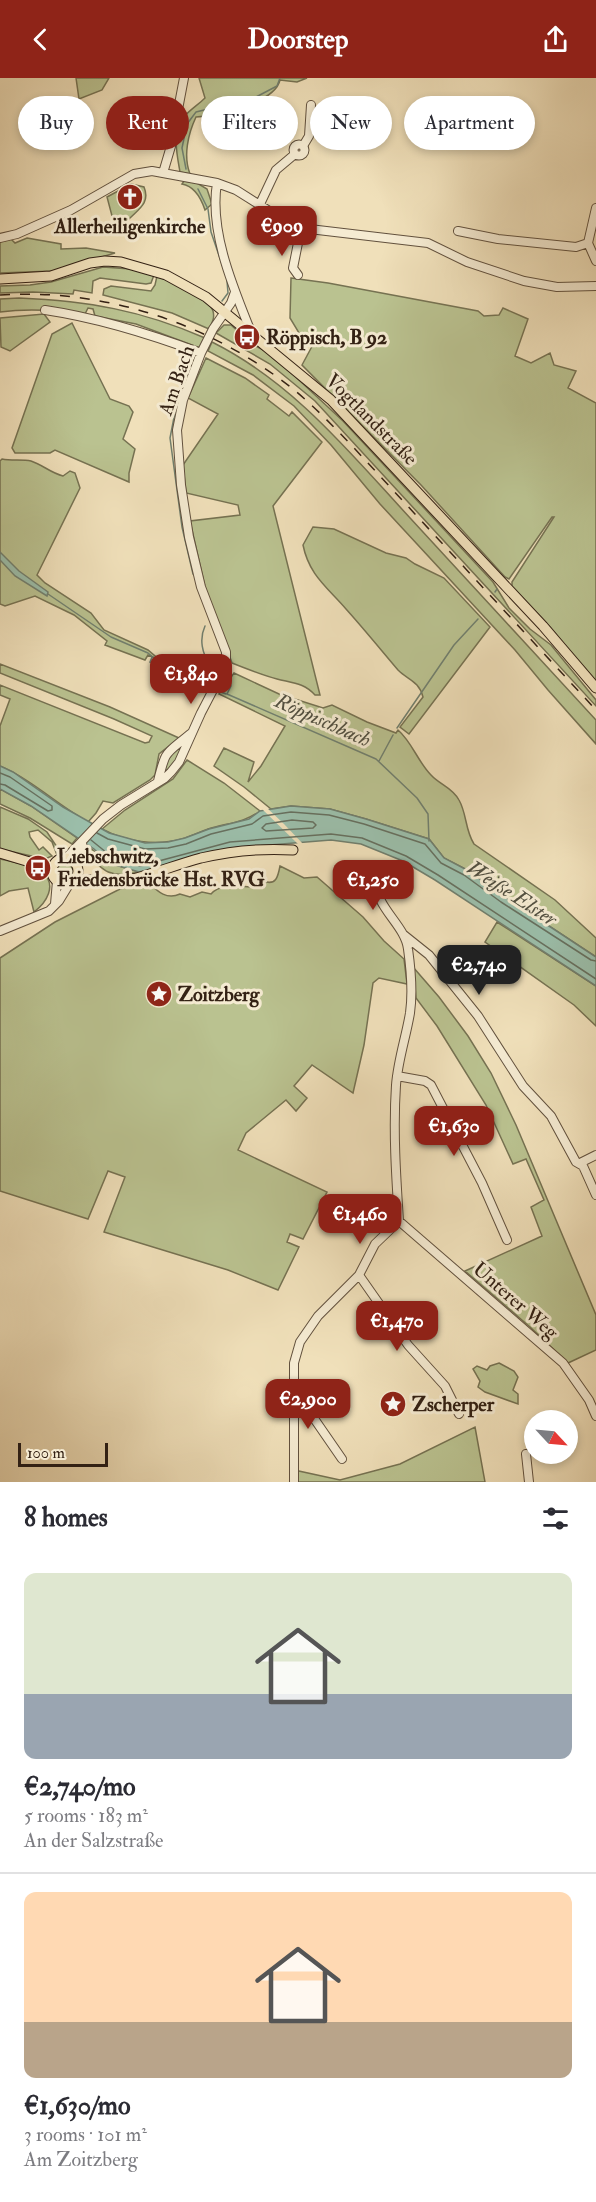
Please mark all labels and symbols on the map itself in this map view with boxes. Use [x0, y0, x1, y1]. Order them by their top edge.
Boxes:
church icon: Allerheiligenkirche [115, 182, 145, 212]
pin: €909 [246, 206, 318, 257]
place label: Allerheiligenkirche [54, 214, 206, 240]
bus stop icon: Röppisch, B 92 [232, 322, 262, 352]
place label: Röppisch, B 92 [266, 325, 387, 351]
street label: Am Bach [153, 341, 200, 419]
street label: Vogtlandstraße [320, 368, 423, 471]
pin: €1,840 [142, 654, 240, 705]
water label: Röppischbach [270, 687, 375, 754]
place label: Liebschwitz, Friedensbrücke Hst. RVG [57, 844, 265, 892]
bus stop icon: Liebschwitz, Friedensbrücke Hst. RVG [23, 853, 53, 883]
water label: Weiße Elster [461, 854, 563, 933]
pin: €1,250 [324, 860, 422, 911]
pin: €2,740 [430, 945, 528, 996]
place icon: Zoitzberg [144, 979, 174, 1009]
place label: Zoitzberg [178, 982, 260, 1008]
pin: €1,630 [405, 1106, 503, 1157]
pin: €1,460 [311, 1194, 409, 1245]
street label: Unterer Weg [468, 1256, 565, 1345]
pin: €1,470 [348, 1301, 446, 1352]
pin: €2,900 [259, 1379, 357, 1430]
place icon: Zscherper [378, 1389, 408, 1419]
place label: Zscherper [412, 1392, 495, 1418]
north arrow [524, 1410, 578, 1464]
scale bar [18, 1440, 108, 1468]

